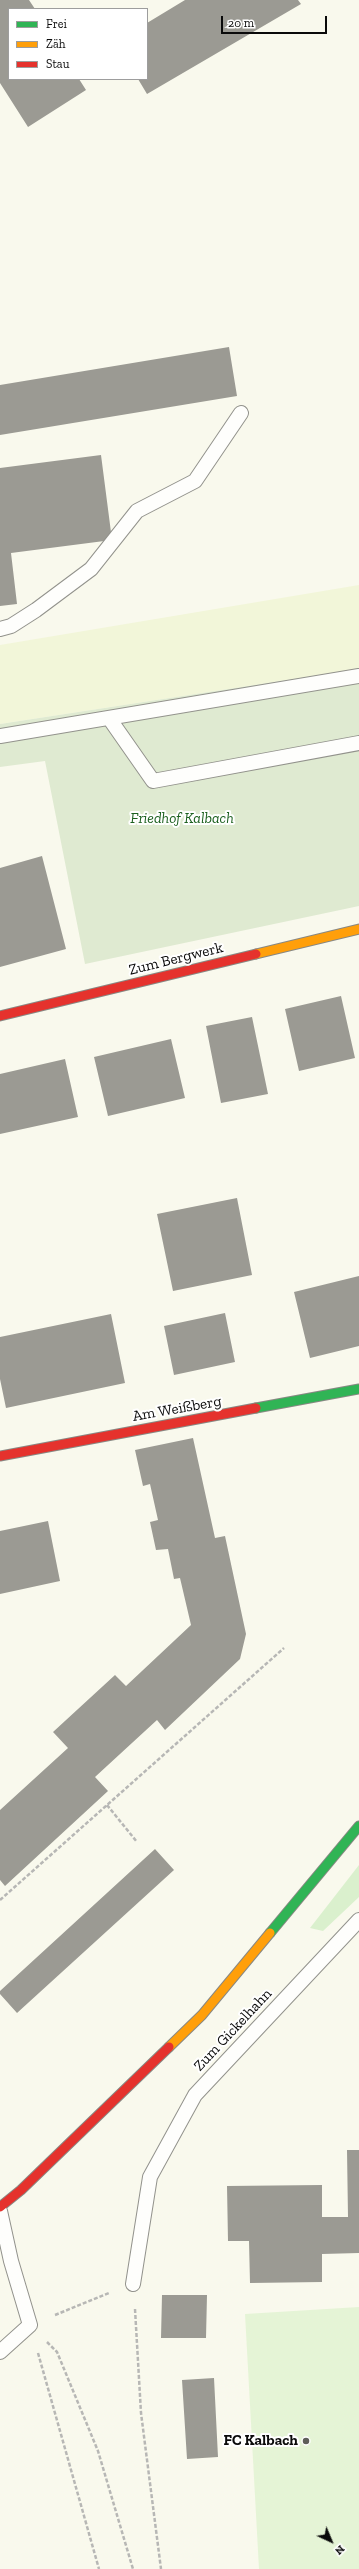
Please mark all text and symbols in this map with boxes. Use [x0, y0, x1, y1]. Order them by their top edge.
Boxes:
legend [8, 8, 148, 80]
scale bar [223, 8, 329, 34]
text: 20 m [228, 16, 254, 30]
text: Frei [46, 17, 67, 31]
text: Zäh [46, 37, 65, 51]
text: Stau [46, 57, 69, 71]
park label: Friedhof Kalbach [130, 810, 234, 828]
street label: Zum Bergwerk [127, 939, 225, 979]
street label: Am Weißberg [131, 1392, 223, 1426]
street label: Zum Gickelhahn [190, 1985, 276, 2075]
place label: FC Kalbach [223, 2432, 298, 2450]
marker: FC Kalbach [301, 2436, 311, 2446]
north arrow [311, 2521, 351, 2561]
text: N [332, 2542, 347, 2558]

